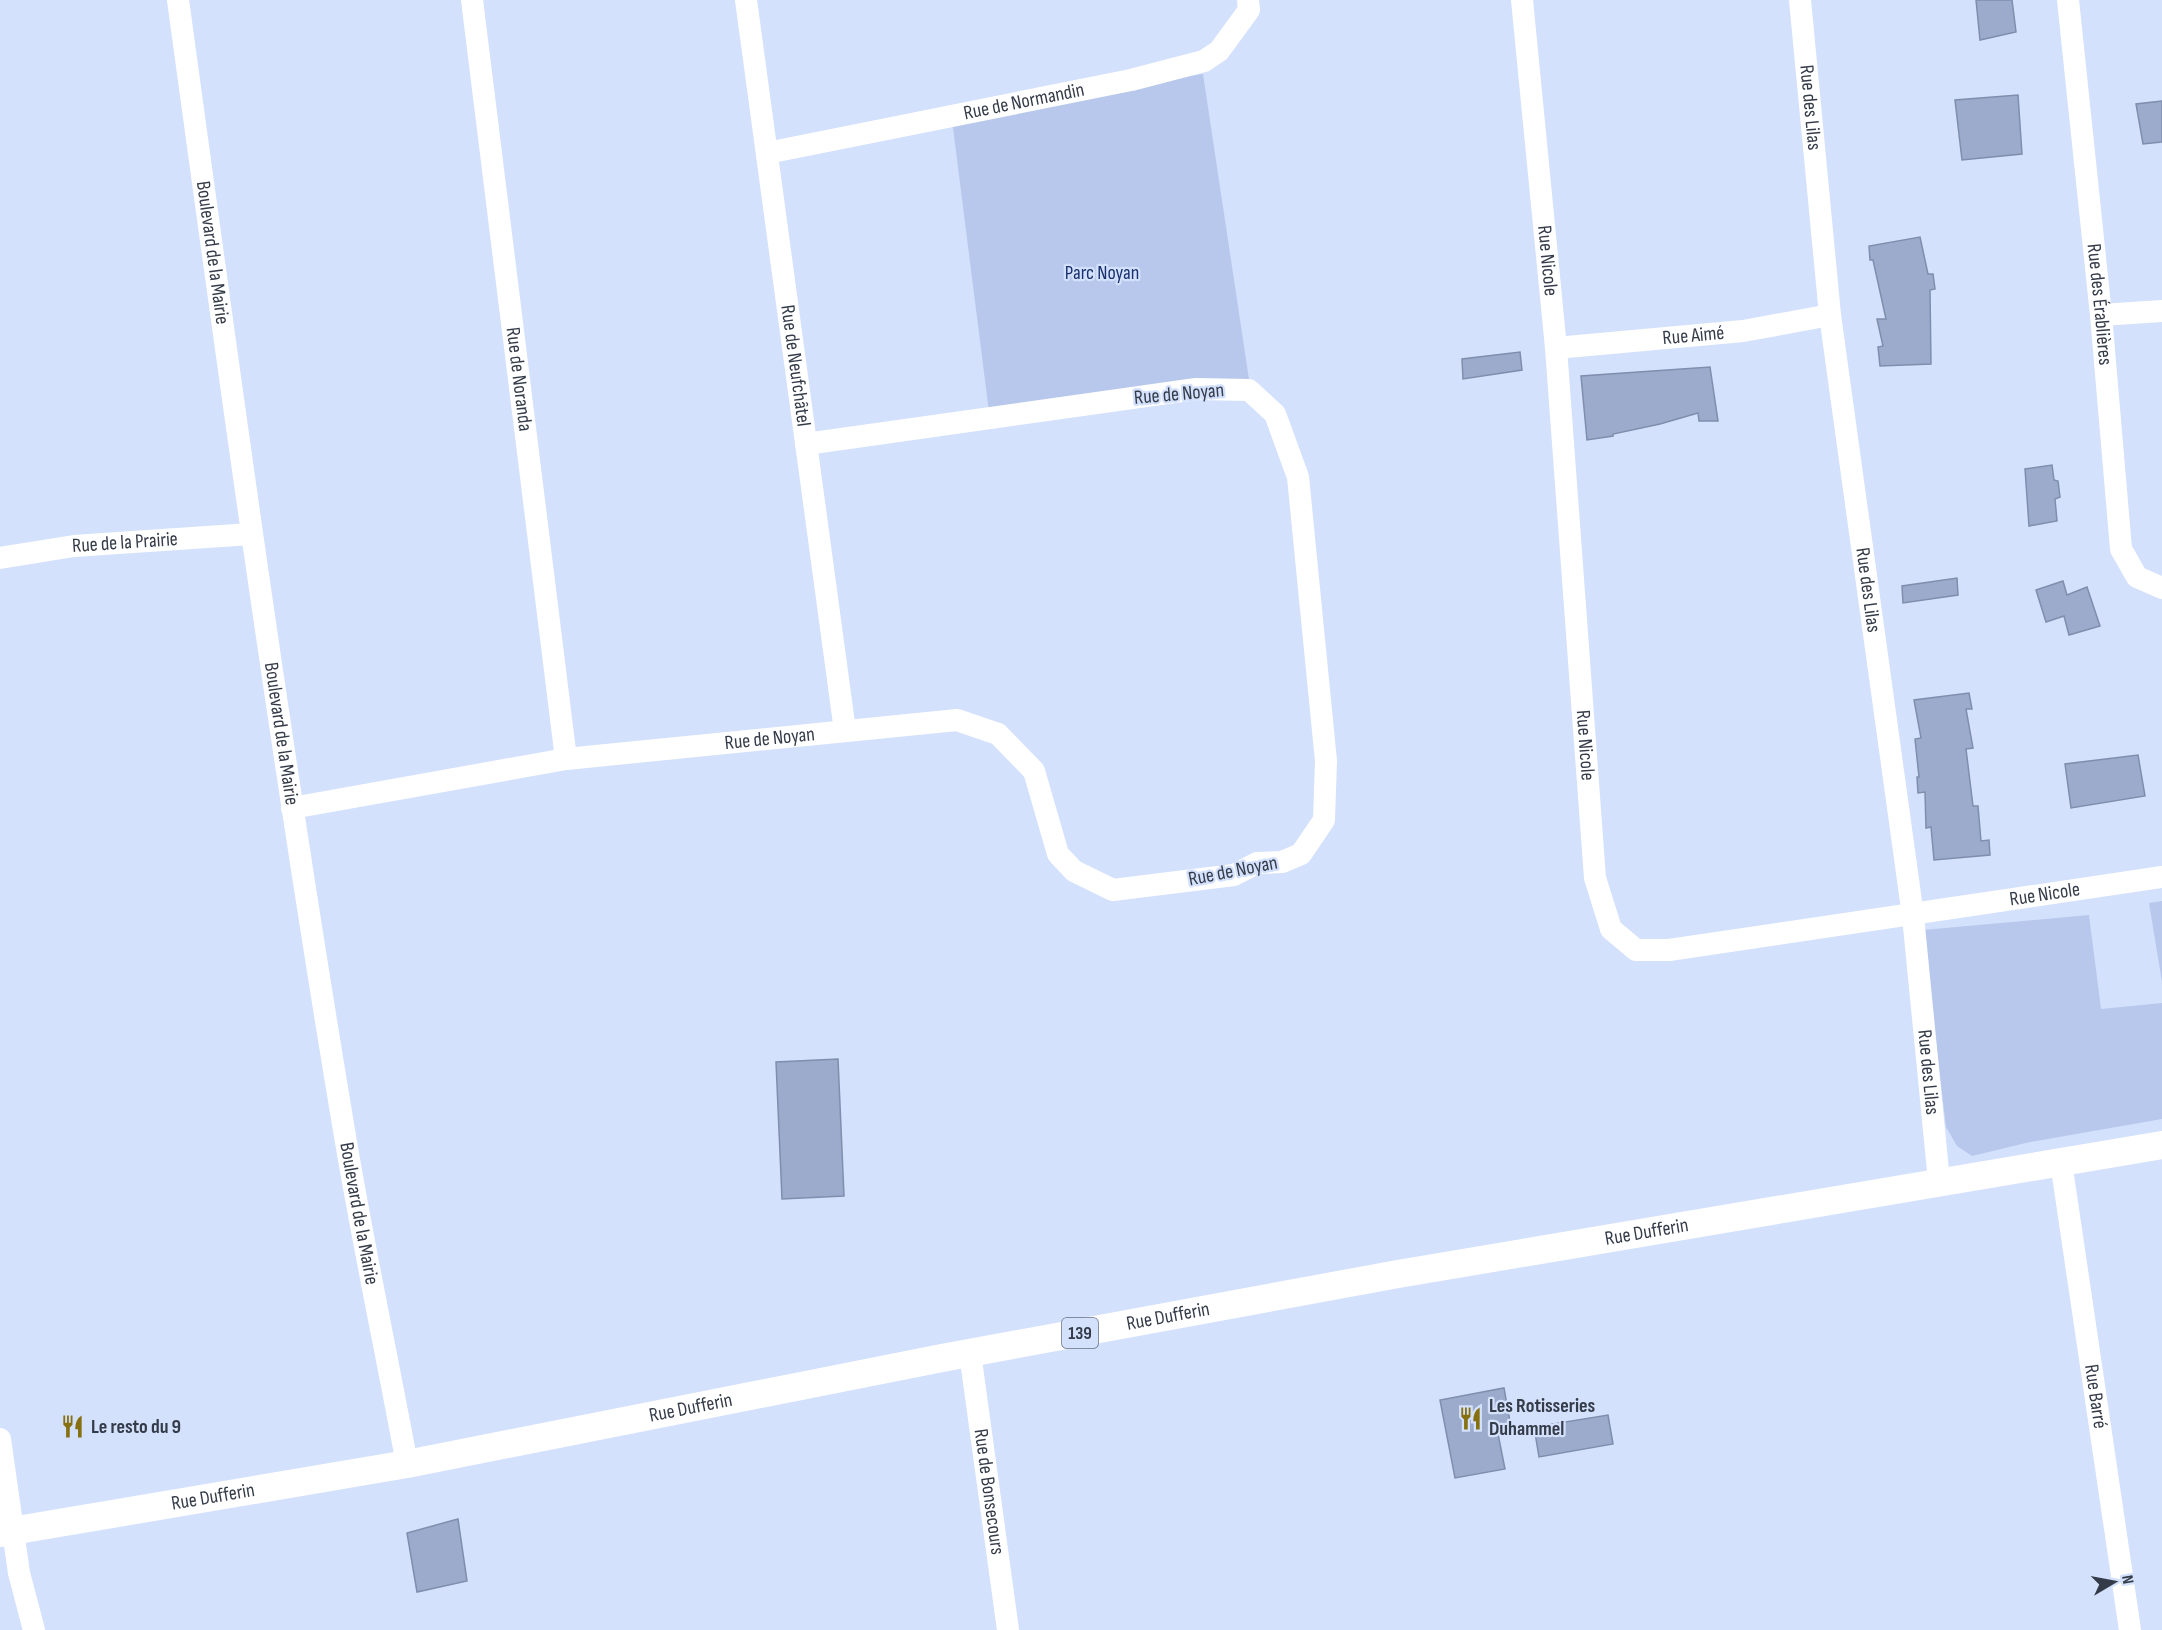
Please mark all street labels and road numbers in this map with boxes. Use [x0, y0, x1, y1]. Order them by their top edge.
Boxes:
street label: Rue des Lilas [1794, 64, 1826, 151]
street label: Rue de Normandin [961, 78, 1086, 125]
street label: Boulevard de la Mairie [191, 179, 234, 326]
street label: Rue Nicole [1532, 224, 1563, 297]
street label: Rue des Érablières [2082, 242, 2117, 366]
street label: Rue de Neufchâtel [775, 303, 816, 428]
street label: Rue Aimé [1661, 321, 1725, 350]
street label: Rue de Noranda [501, 326, 537, 433]
street label: Rue de Noyan [1133, 378, 1225, 410]
street label: Rue de la Prairie [71, 527, 179, 558]
street label: Rue des Lilas [1850, 546, 1886, 634]
street label: Boulevard de la Mairie [259, 661, 304, 807]
street label: Rue Nicole [1571, 709, 1600, 781]
street label: Rue de Noyan [723, 722, 816, 755]
street label: Rue de Noyan [1186, 851, 1280, 891]
street label: Rue Nicole [2008, 877, 2081, 911]
street label: Rue des Lilas [1912, 1028, 1944, 1116]
street label: Boulevard de la Mairie [334, 1140, 384, 1287]
street label: Rue Dufferin [1603, 1213, 1690, 1251]
street label: Rue Dufferin [1124, 1297, 1212, 1336]
road number: 139 [1062, 1318, 1098, 1348]
street label: Rue Barré [2079, 1363, 2112, 1430]
street label: Rue Dufferin [647, 1388, 734, 1428]
street label: Rue de Bonsecours [969, 1427, 1010, 1556]
street label: Rue Dufferin [169, 1478, 256, 1516]

